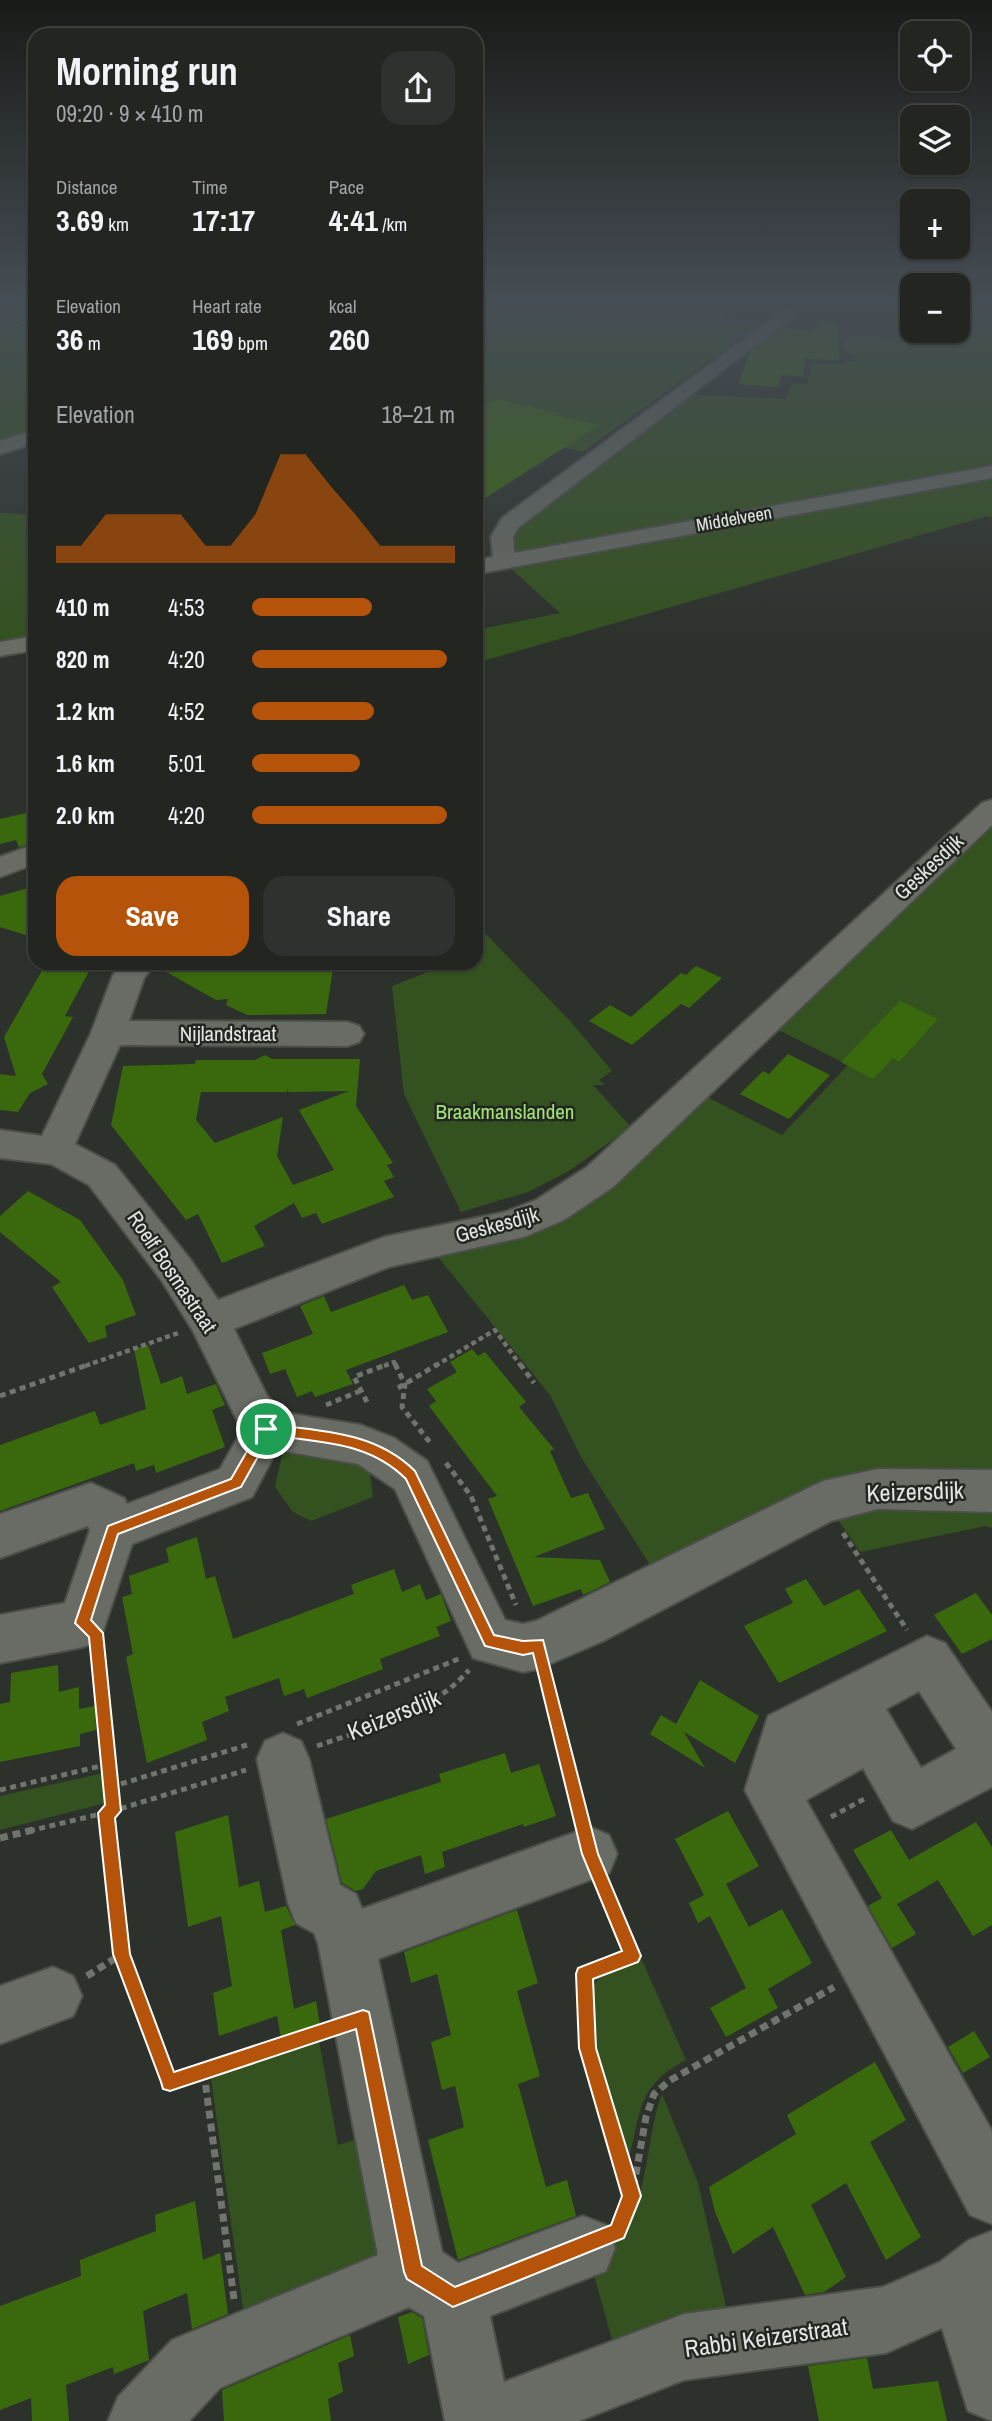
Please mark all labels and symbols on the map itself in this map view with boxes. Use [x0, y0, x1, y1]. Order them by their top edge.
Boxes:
street label: Middelveen [694, 500, 774, 537]
street label: Geskesdijk [888, 827, 970, 906]
street label: Nijlandstraat [180, 1019, 277, 1048]
park label: Braakmanslanden [436, 1097, 574, 1126]
street label: Geskesdijk [452, 1199, 542, 1250]
street label: Roelf Bosmastraat [121, 1205, 224, 1339]
pin [236, 1399, 296, 1459]
street label: Keizersdijk [866, 1473, 964, 1509]
street label: Keizersdijk [343, 1681, 445, 1747]
street label: Rabbi Keizerstraat [682, 2310, 850, 2364]

